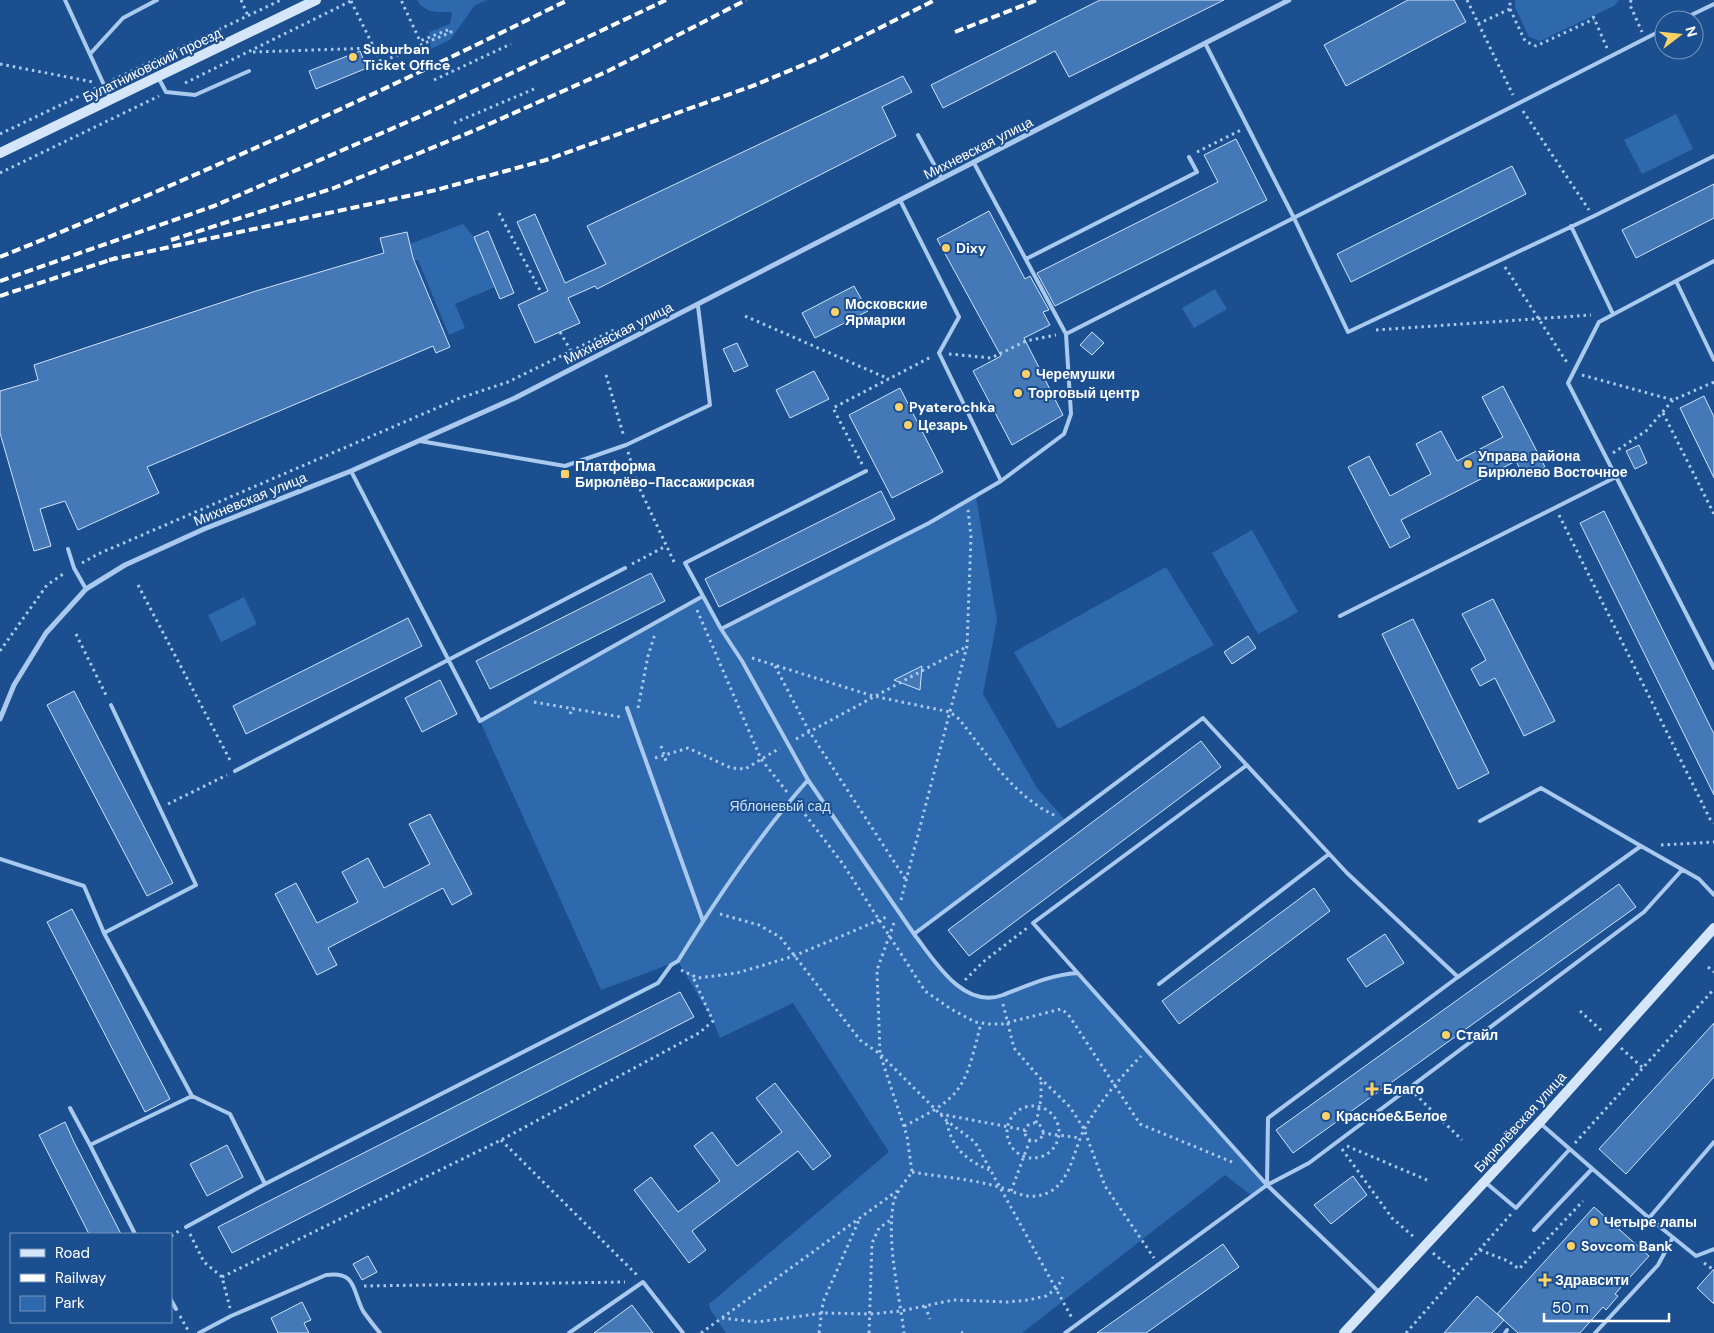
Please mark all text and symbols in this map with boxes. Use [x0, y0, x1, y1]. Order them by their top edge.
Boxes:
north arrow [1654, 10, 1704, 60]
street label: Булатниковский проезд [80, 24, 224, 106]
text: N [1681, 24, 1702, 39]
place label: Suburban Ticket Office [363, 40, 451, 74]
marker: Suburban Ticket Office [347, 51, 359, 63]
street label: Михневская улица [920, 113, 1036, 183]
place label: Dixy [956, 239, 987, 257]
marker: Dixy [940, 242, 952, 254]
place label: Московские Ярмарки [845, 295, 928, 329]
street label: Михневская улица [560, 298, 676, 368]
marker: Московские Ярмарки [829, 306, 841, 318]
place label: Черемушки [1036, 365, 1115, 383]
marker: Черемушки [1020, 368, 1032, 380]
place label: Торговый центр [1028, 384, 1140, 402]
marker: Торговый центр [1012, 387, 1024, 399]
place label: Pyaterochka [909, 398, 995, 416]
marker: Pyaterochka [893, 401, 905, 413]
place label: Цезарь [918, 416, 968, 434]
marker: Цезарь [902, 419, 914, 431]
place label: Управа района Бирюлево Восточное [1478, 447, 1628, 481]
place label: Платформа Бирюлёво-Пассажирская [575, 457, 755, 491]
marker: Управа района Бирюлево Восточное [1462, 458, 1474, 470]
street label: Михневская улица [191, 468, 309, 530]
marker: Платформа Бирюлёво-Пассажирская [559, 468, 571, 480]
park label: Яблоневый сад [729, 797, 831, 815]
place label: Стайл [1456, 1026, 1498, 1044]
marker: Стайл [1440, 1029, 1452, 1041]
street label: Бирюлёвская улица [1470, 1068, 1570, 1176]
place label: Благо [1383, 1080, 1424, 1098]
marker: Благо [1365, 1082, 1379, 1096]
place label: Красное&Белое [1336, 1107, 1448, 1125]
marker: Красное&Белое [1320, 1110, 1332, 1122]
place label: Четыре лапы [1604, 1213, 1697, 1231]
marker: Четыре лапы [1588, 1216, 1600, 1228]
legend [10, 1233, 172, 1323]
place label: Sovcom Bank [1581, 1237, 1673, 1255]
marker: Sovcom Bank [1565, 1240, 1577, 1252]
text: Road [55, 1243, 90, 1263]
text: Railway [55, 1268, 107, 1288]
place label: Здравсити [1555, 1271, 1629, 1289]
marker: Здравсити [1539, 1274, 1551, 1286]
scale bar [1544, 1290, 1669, 1322]
text: Park [55, 1293, 85, 1313]
text: 50 m [1552, 1298, 1589, 1318]

